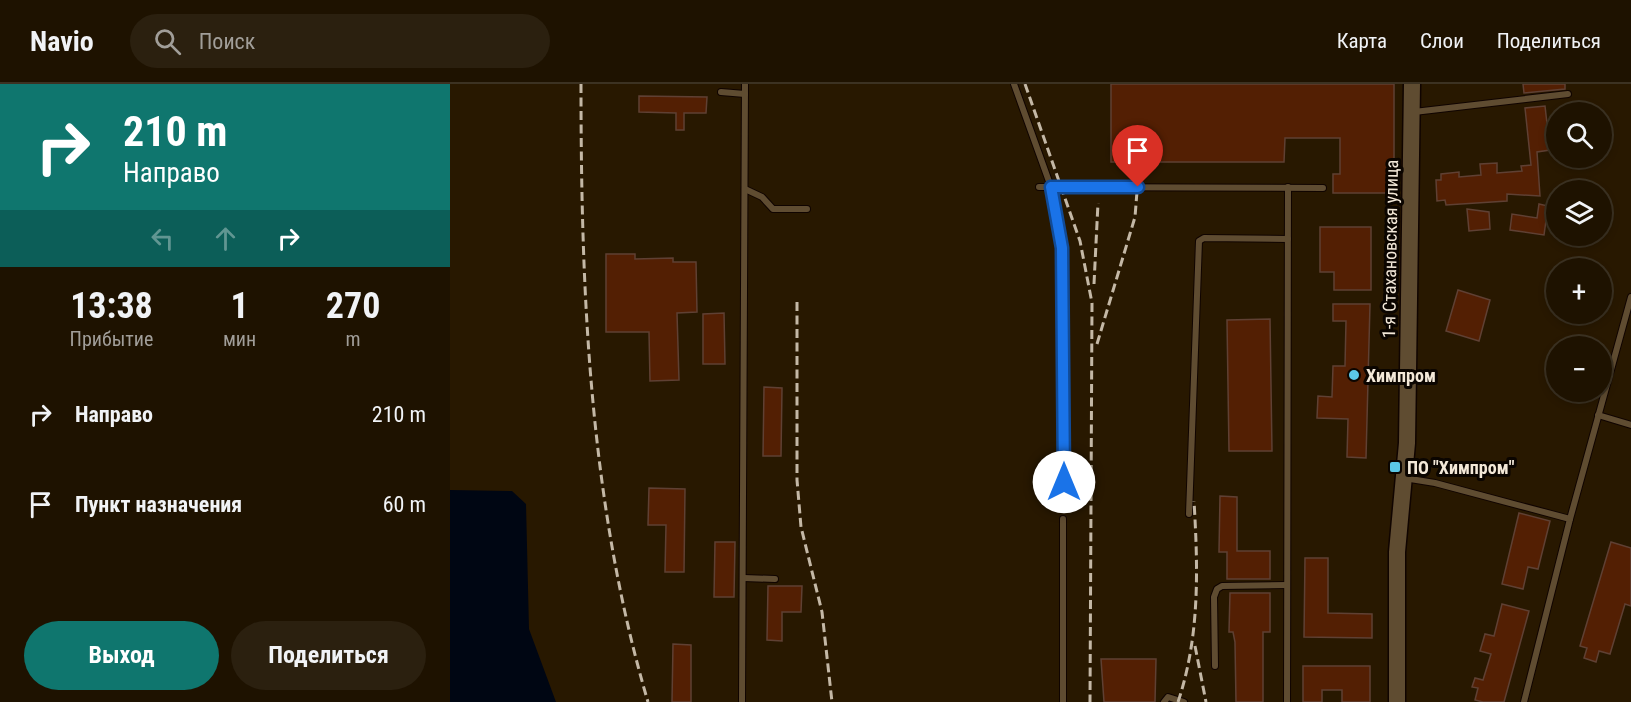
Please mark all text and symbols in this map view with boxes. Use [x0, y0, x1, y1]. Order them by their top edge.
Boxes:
search box [130, 14, 550, 68]
text: Navio [30, 25, 94, 58]
icon: search [151, 25, 184, 58]
text: Поиск [199, 29, 255, 54]
text: Карта [1337, 29, 1387, 53]
text: Слои [1420, 29, 1464, 53]
text: Поделиться [1497, 29, 1601, 53]
map controls [1546, 102, 1612, 402]
button: search [1546, 102, 1612, 168]
text: 210 m [123, 107, 228, 156]
icon: right [24, 108, 102, 186]
pin [1112, 125, 1163, 187]
icon: arrive [1121, 134, 1154, 167]
text: Направо [123, 157, 220, 189]
street label: 1-я Стахановская улица [1378, 160, 1402, 338]
button: layers [1546, 180, 1612, 246]
icon: left [146, 222, 179, 255]
icon: ahead [209, 222, 242, 255]
icon: right [272, 222, 305, 255]
button: + [1546, 258, 1612, 324]
text: 13:38 [70, 285, 153, 327]
text: 1 [230, 285, 249, 327]
text: 270 [326, 285, 380, 327]
text: Прибытие [70, 327, 153, 351]
text: мин [223, 327, 256, 351]
text: m [346, 327, 361, 351]
button: − [1546, 336, 1612, 402]
place label: Химпром [1366, 365, 1436, 386]
marker: Химпром [1347, 368, 1361, 382]
icon: right [24, 398, 57, 431]
text: Направо [75, 402, 153, 427]
text: 210 m [372, 402, 426, 427]
position arrow [1032, 450, 1096, 514]
place label: ПО "Химпром" [1407, 457, 1515, 478]
marker: ПО "Химпром" [1388, 460, 1402, 474]
icon: arrive [24, 488, 57, 521]
text: Пункт назначения [75, 492, 242, 517]
text: 60 m [383, 492, 426, 517]
button: Выход [24, 621, 219, 690]
button: Поделиться [231, 621, 426, 690]

